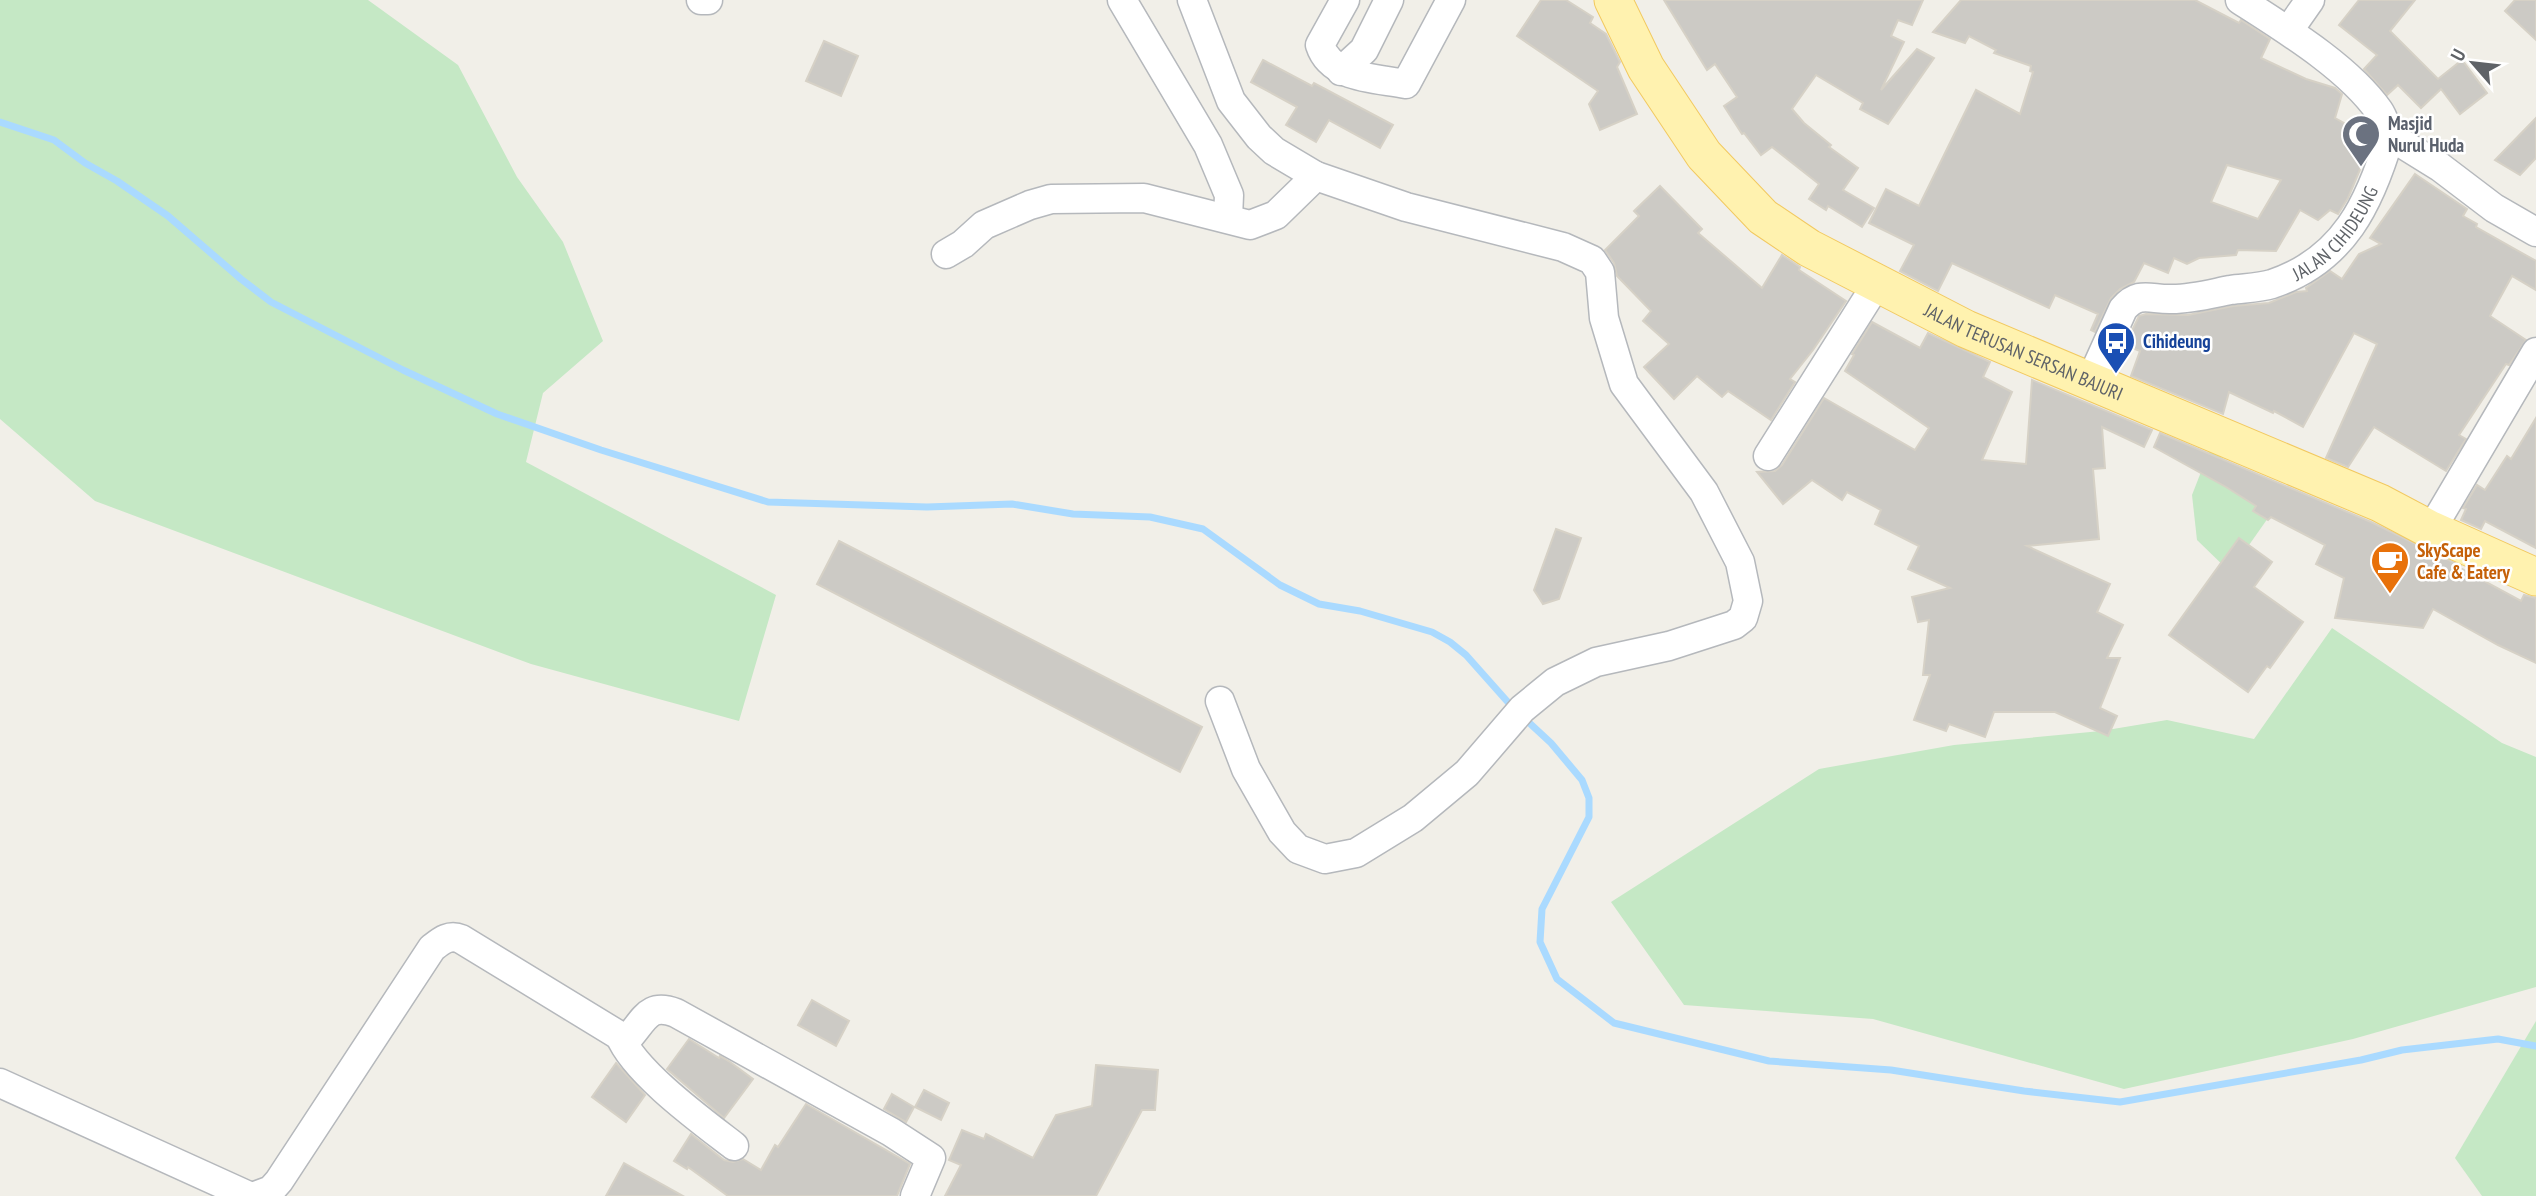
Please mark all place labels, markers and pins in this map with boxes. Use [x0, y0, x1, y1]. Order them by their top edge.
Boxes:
place label: Masjid Nurul Huda [2388, 111, 2464, 157]
mosque icon: Masjid Nurul Huda [2340, 113, 2382, 168]
bus stop icon: Cihideung [2095, 320, 2137, 375]
place label: Cihideung [2143, 329, 2211, 353]
place label: SkyScape Cafe & Eatery [2417, 538, 2510, 584]
cafe icon: SkyScape Cafe & Eatery [2369, 540, 2411, 595]

